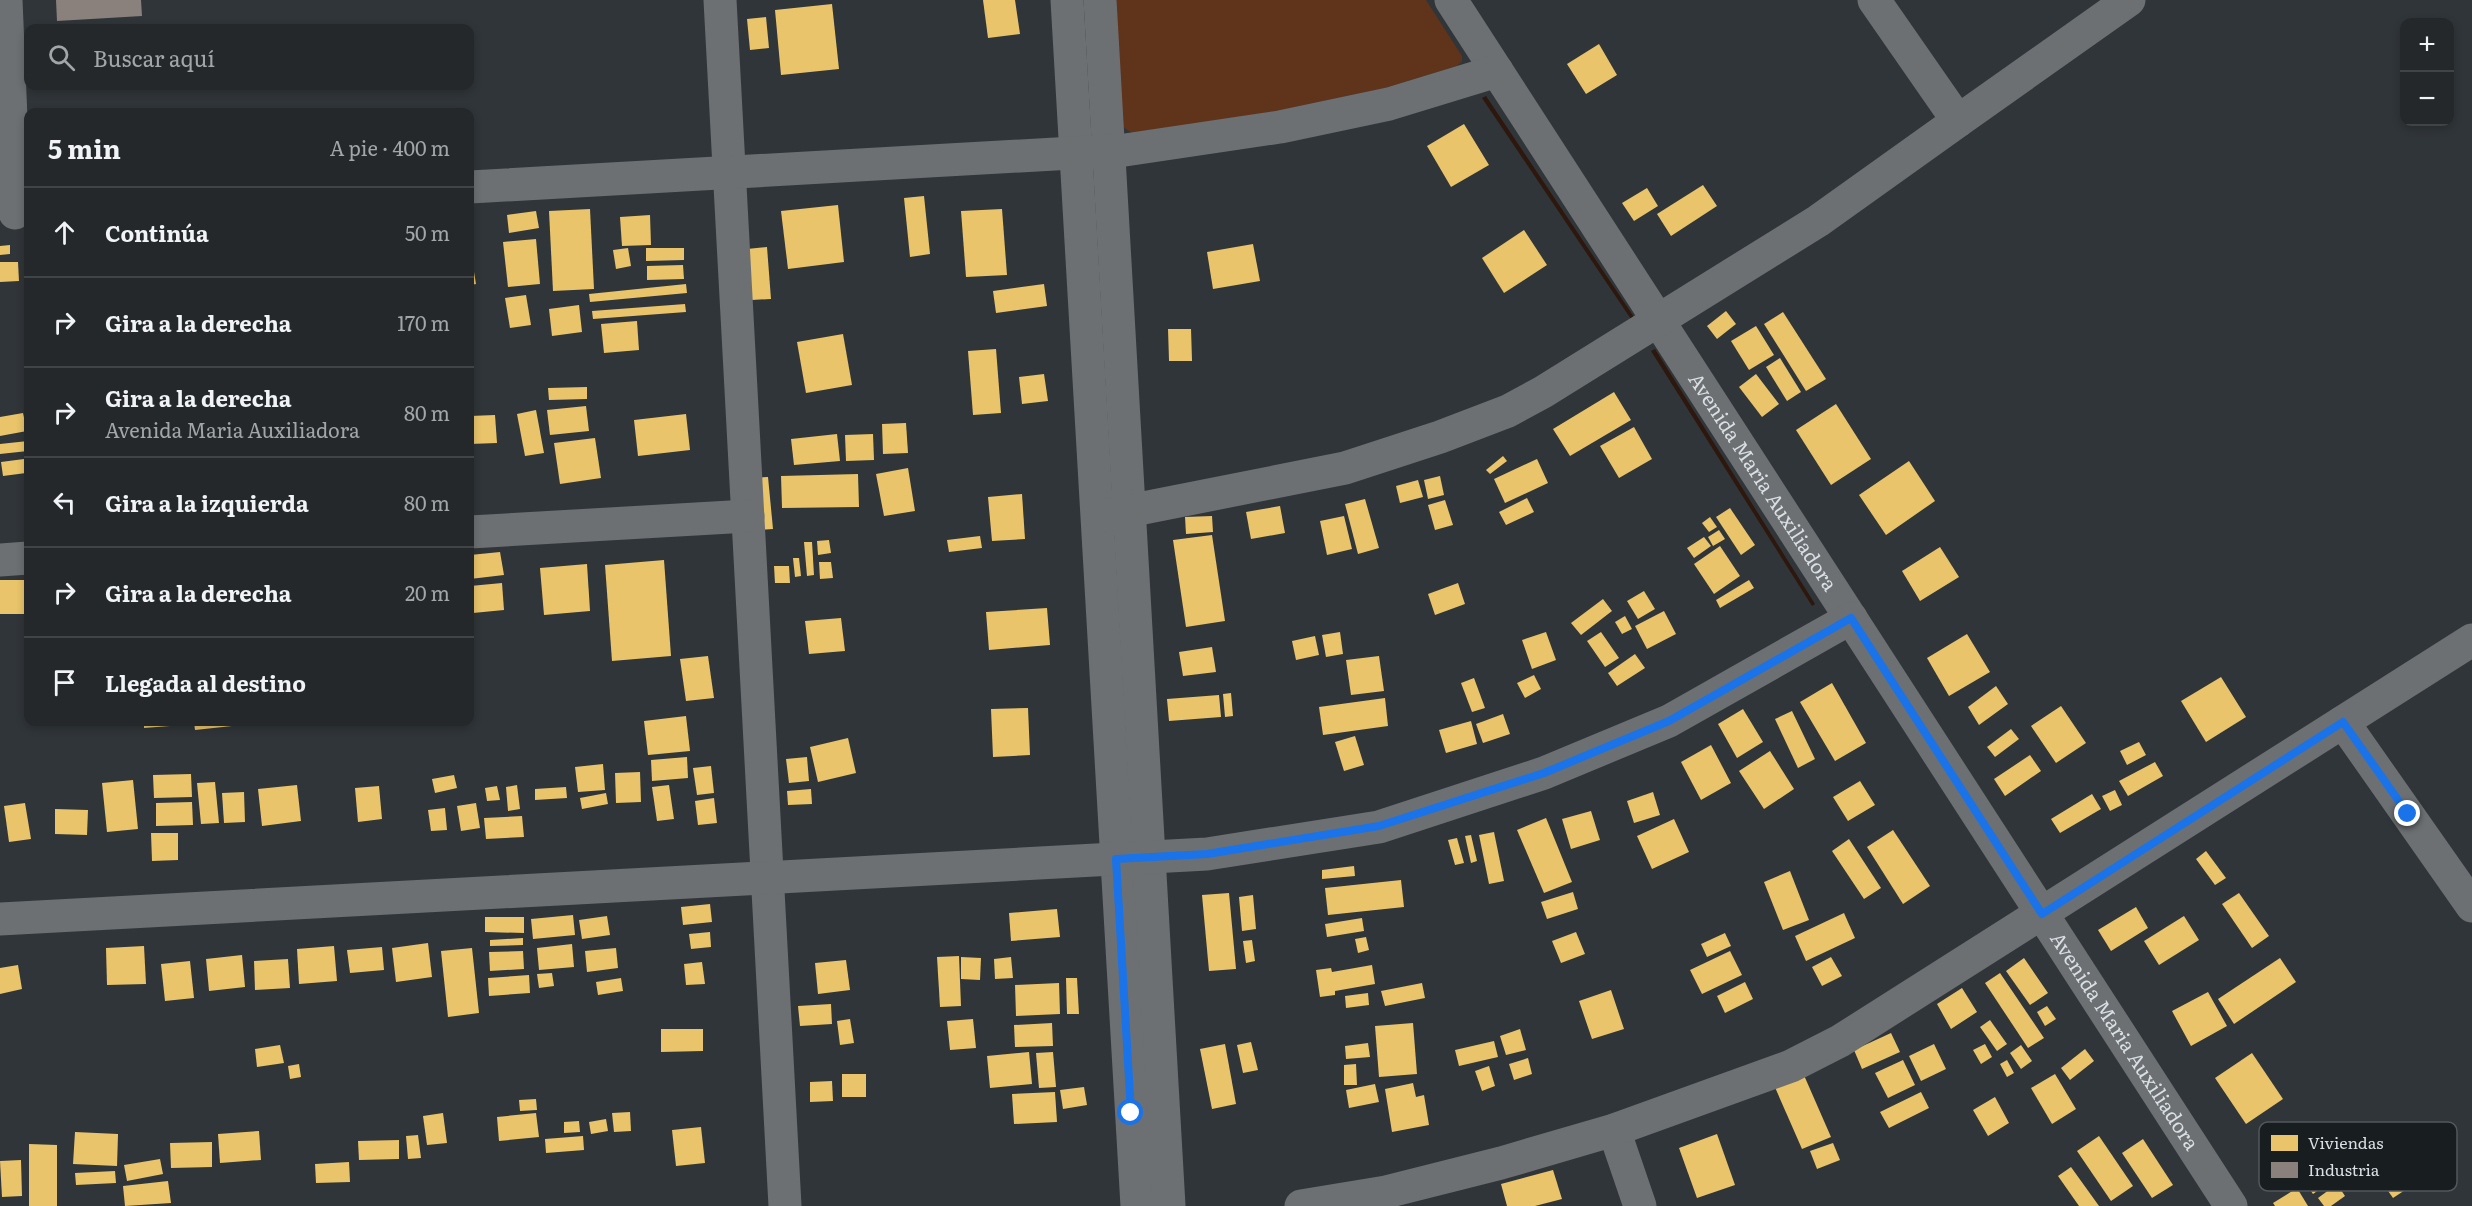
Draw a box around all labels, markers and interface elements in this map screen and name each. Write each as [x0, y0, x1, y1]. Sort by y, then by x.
map controls [2400, 18, 2454, 126]
button: + [2400, 18, 2454, 72]
search box [24, 24, 474, 90]
icon: search [45, 41, 78, 74]
text: Buscar aquí [93, 41, 215, 74]
button: − [2400, 72, 2454, 126]
text: 5 min [48, 128, 121, 167]
text: A pie · 400 m [330, 132, 450, 162]
icon: ahead [48, 216, 81, 249]
text: Continúa [105, 216, 209, 249]
text: 50 m [405, 217, 450, 247]
icon: right [48, 306, 81, 339]
text: Gira a la derecha [105, 306, 292, 339]
text: 170 m [397, 307, 450, 337]
street label: Avenida Maria Auxiliadora [1683, 366, 1846, 596]
text: Gira a la derecha [105, 381, 292, 414]
icon: right [48, 396, 81, 429]
text: 80 m [404, 397, 450, 427]
text: Avenida Maria Auxiliadora [105, 414, 360, 444]
icon: left [48, 486, 81, 519]
text: Gira a la izquierda [105, 486, 309, 519]
text: 80 m [404, 487, 450, 517]
icon: right [48, 576, 81, 609]
text: Gira a la derecha [105, 576, 292, 609]
text: 20 m [405, 577, 450, 607]
icon: arrive [48, 666, 81, 699]
text: Llegada al destino [105, 666, 306, 699]
route end [2394, 800, 2420, 826]
street label: Avenida Maria Auxiliadora [2044, 925, 2208, 1156]
route start [1117, 1099, 1143, 1125]
legend [2259, 1122, 2457, 1191]
text: Viviendas [2308, 1130, 2383, 1154]
text: Industria [2308, 1157, 2380, 1181]

